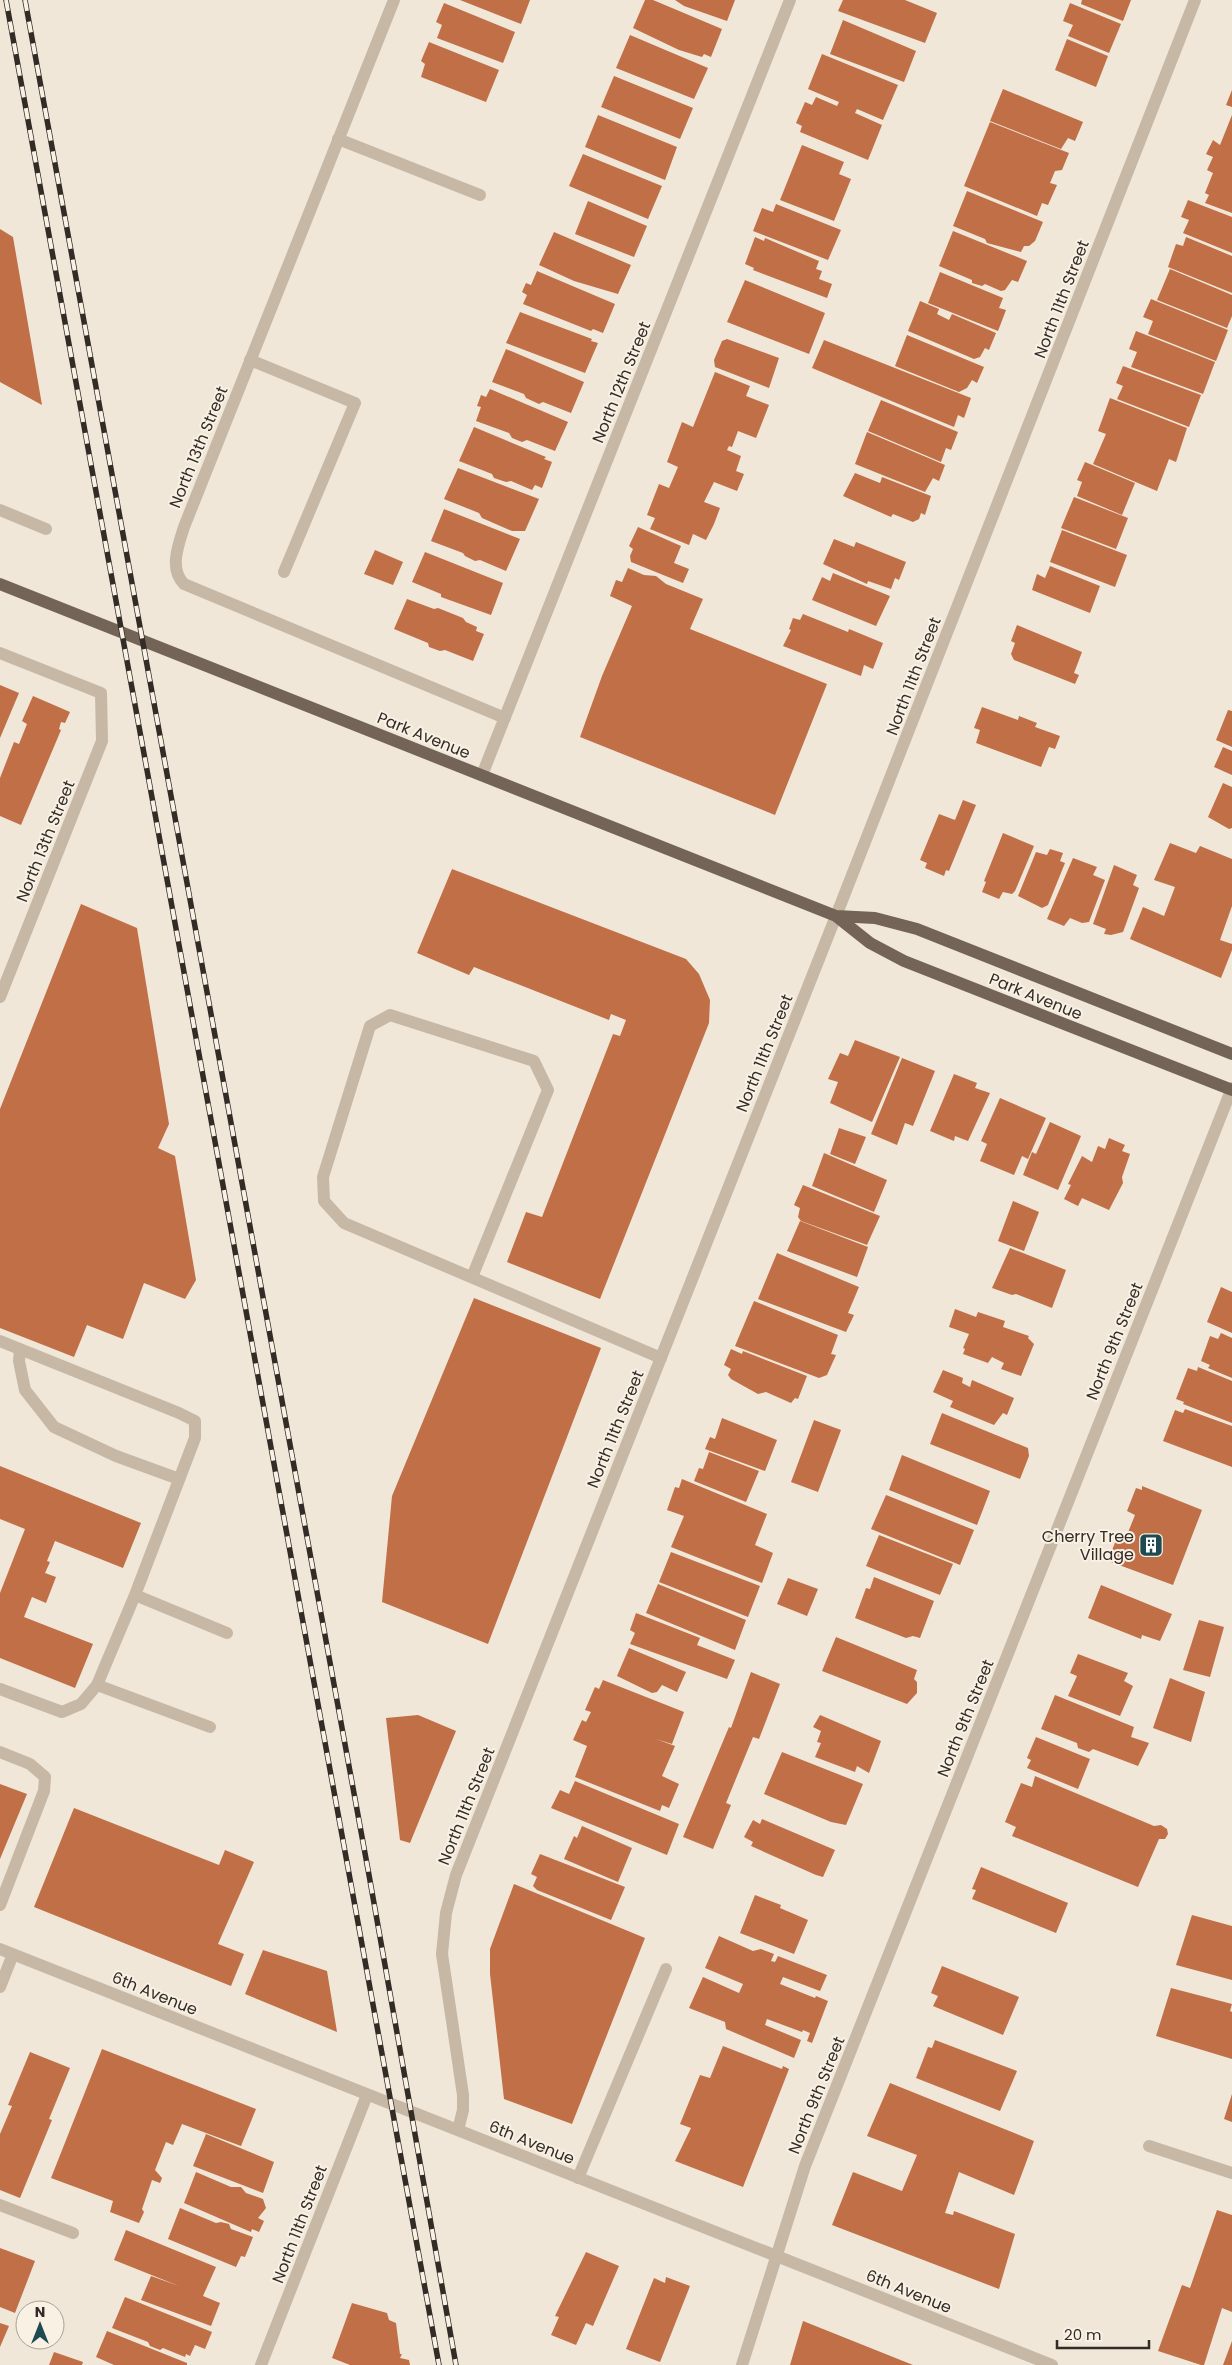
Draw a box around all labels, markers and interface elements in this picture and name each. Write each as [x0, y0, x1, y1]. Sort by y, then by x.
street label: North 11th Street [1028, 236, 1095, 362]
street label: North 12th Street [587, 318, 656, 446]
street label: North 13th Street [164, 383, 233, 512]
street label: North 11th Street [880, 613, 947, 739]
street label: Park Avenue [374, 706, 474, 765]
street label: North 13th Street [11, 777, 80, 906]
street label: Park Avenue [986, 967, 1086, 1026]
street label: North 11th Street [730, 991, 799, 1116]
street label: North 9th Street [1080, 1279, 1149, 1403]
street label: North 11th Street [581, 1367, 650, 1492]
place label: Cherry Tree Village [1042, 1525, 1134, 1566]
building icon: Cherry Tree Village [1138, 1532, 1164, 1558]
street label: North 9th Street [931, 1656, 1000, 1780]
street label: North 11th Street [432, 1744, 501, 1869]
street label: 6th Avenue [109, 1966, 201, 2021]
street label: North 9th Street [782, 2033, 851, 2157]
street label: 6th Avenue [486, 2115, 578, 2170]
street label: North 11th Street [266, 2161, 333, 2287]
street label: 6th Avenue [863, 2264, 955, 2319]
north arrow [15, 2300, 65, 2350]
text: N [35, 2302, 45, 2322]
scale bar [1057, 2318, 1150, 2350]
text: 20 m [1064, 2324, 1102, 2345]

